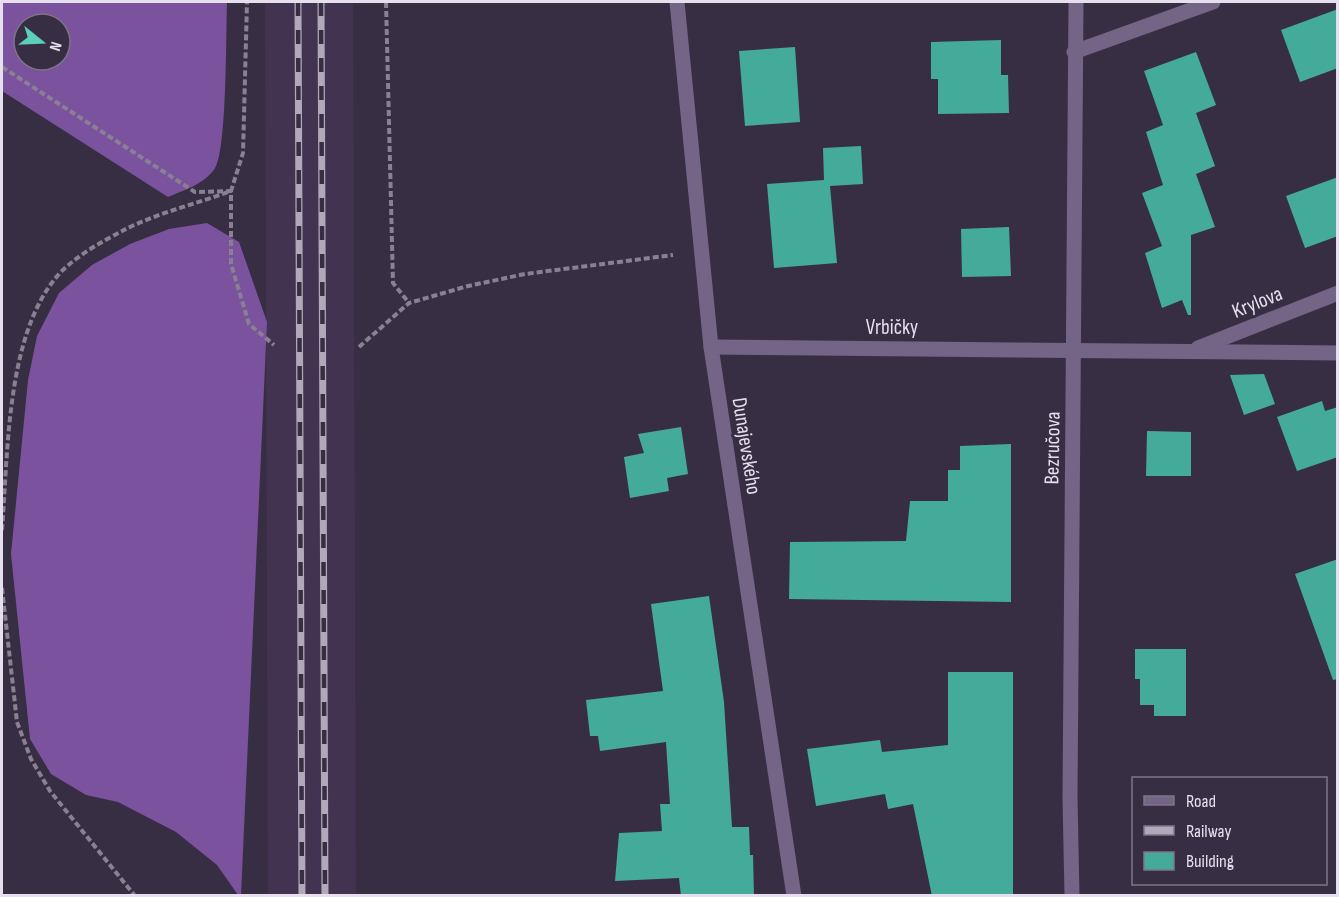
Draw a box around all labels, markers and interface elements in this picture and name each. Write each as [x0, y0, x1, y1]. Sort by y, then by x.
north arrow [12, 12, 72, 72]
text: N [44, 39, 65, 53]
street label: Krylova [1228, 281, 1286, 324]
street label: Vrbičky [866, 315, 918, 340]
street label: Dunajevského [727, 396, 766, 496]
street label: Bezručova [1039, 411, 1066, 485]
legend [1132, 777, 1327, 885]
text: Road [1186, 791, 1216, 812]
text: Railway [1186, 821, 1231, 842]
text: Building [1186, 851, 1234, 872]

